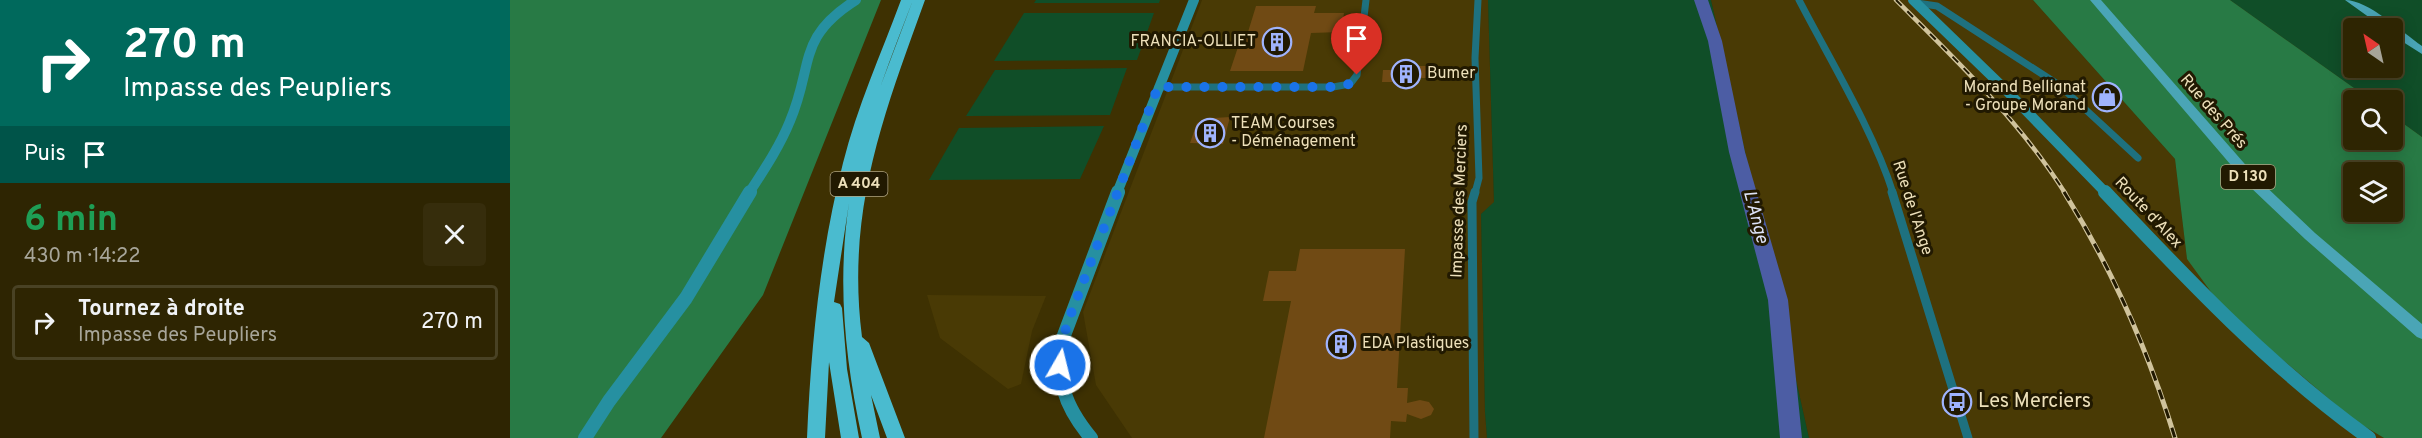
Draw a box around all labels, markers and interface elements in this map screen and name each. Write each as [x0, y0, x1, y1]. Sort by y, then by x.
pin [1331, 13, 1382, 75]
north arrow [2343, 18, 2403, 78]
map controls [2343, 18, 2403, 222]
text: 270 m [123, 20, 246, 73]
icon: arrive [1340, 22, 1373, 55]
icon: right [24, 24, 102, 102]
building icon: FRANCIA-OLLIET [1261, 26, 1293, 58]
place label: FRANCIA-OLLIET [1131, 32, 1256, 52]
building icon: Bumer [1390, 58, 1422, 90]
place label: Bumer [1427, 64, 1475, 84]
street label: Rue des Prés [2175, 71, 2251, 153]
text: Impasse des Peupliers [123, 72, 392, 106]
place label: Morand Bellignat - Groupe Morand [1964, 78, 2086, 116]
shop icon: Morand Bellignat - Groupe Morand [2091, 81, 2123, 113]
button: search [2343, 90, 2403, 150]
place label: TEAM Courses - Déménagement [1231, 114, 1356, 152]
building icon: TEAM Courses - Déménagement [1194, 117, 1226, 149]
street label: Impasse des Merciers [1447, 124, 1473, 278]
icon: arrive [78, 138, 111, 171]
text: Puis [24, 141, 66, 168]
street label: Rue de l'Ange [1887, 158, 1937, 258]
button: layers [2343, 162, 2403, 222]
road number: D 130 [2221, 165, 2275, 189]
road number: A 404 [830, 172, 888, 196]
street label: Route d'Alex [2110, 173, 2186, 253]
water label: L'Ange [1737, 188, 1773, 247]
text: 6 min [24, 198, 118, 244]
button: close [423, 203, 486, 266]
text: 430 m · 14:22 [24, 244, 141, 270]
text: Tournez à droite [78, 296, 245, 323]
icon: right [27, 306, 60, 339]
text: 270 m [421, 309, 483, 336]
text: Impasse des Peupliers [78, 323, 277, 349]
building icon: EDA Plastiques [1325, 328, 1357, 360]
position arrow [1028, 333, 1092, 397]
place label: EDA Plastiques [1362, 334, 1469, 354]
bus stop icon: Les Merciers [1941, 386, 1973, 418]
place label: Les Merciers [1978, 389, 2091, 415]

